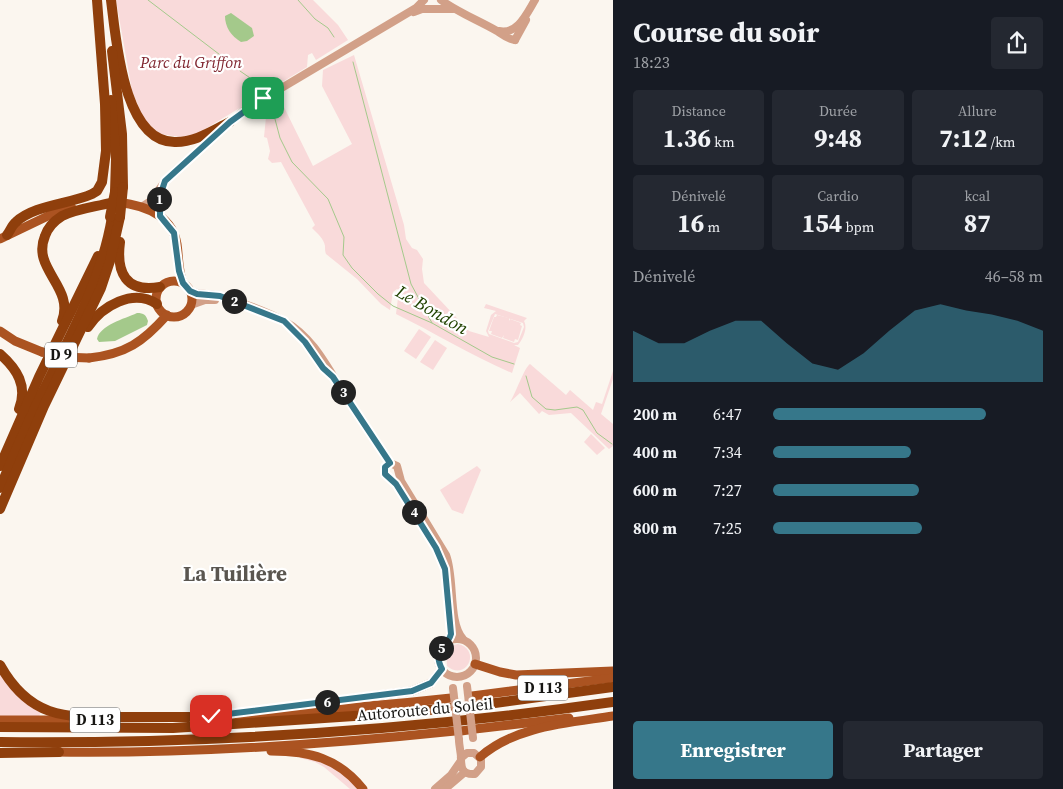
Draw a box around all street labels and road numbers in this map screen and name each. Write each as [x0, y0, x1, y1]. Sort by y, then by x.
road number: D 9 [45, 342, 77, 368]
road number: D 113 [518, 676, 568, 700]
street label: Autoroute du Soleil [356, 692, 494, 726]
road number: D 113 [70, 708, 120, 732]

